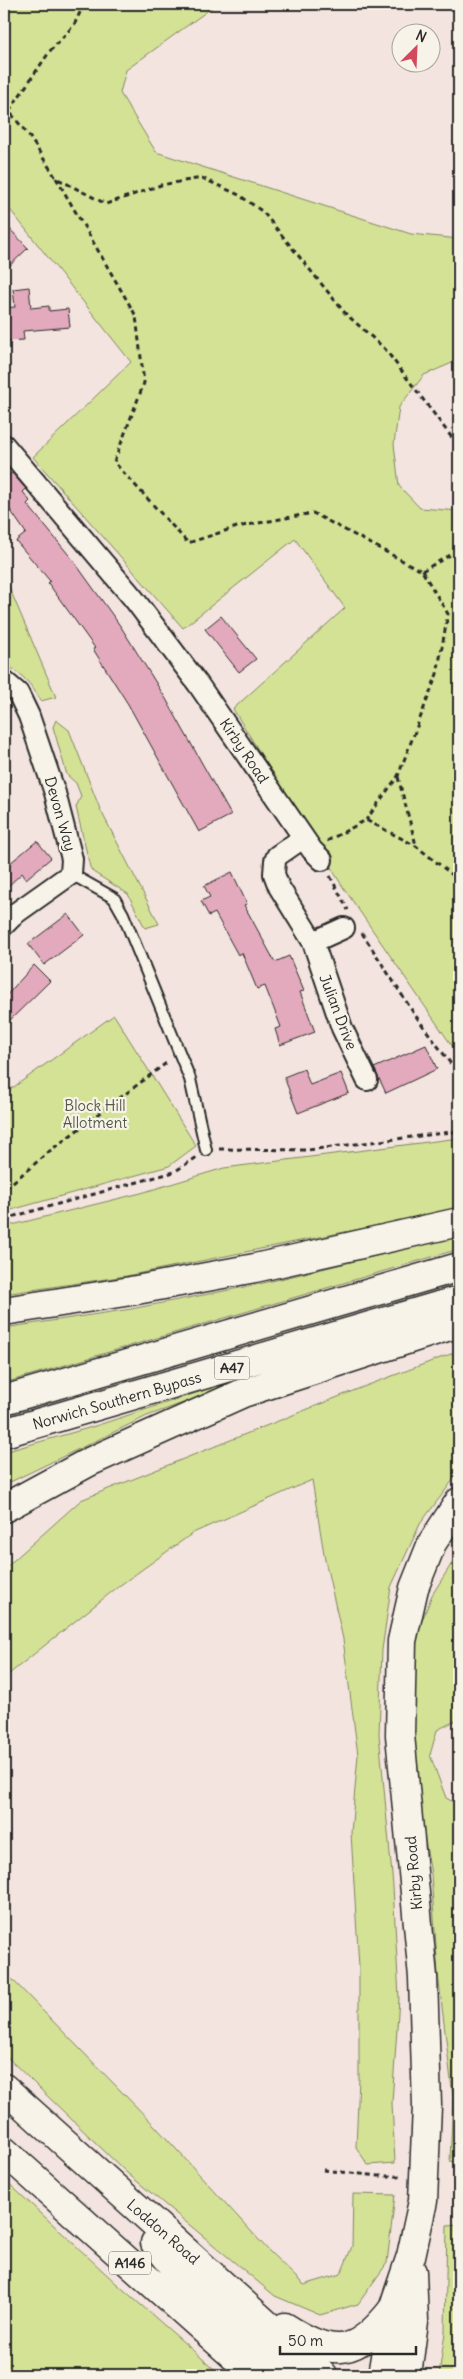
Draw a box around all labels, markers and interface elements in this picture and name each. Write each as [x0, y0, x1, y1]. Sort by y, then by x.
north arrow [390, 22, 440, 72]
text: N [413, 26, 429, 46]
street label: Kirby Road [216, 715, 273, 787]
street label: Devon Way [41, 774, 80, 853]
street label: Julian Drive [315, 971, 362, 1052]
park label: Block Hill Allotment [63, 1096, 127, 1132]
road number: A47 [214, 1356, 250, 1380]
street label: Norwich Southern Bypass [30, 1367, 204, 1434]
street label: Kirby Road [401, 1835, 426, 1911]
street label: Loddon Road [123, 2195, 204, 2268]
road number: A146 [109, 2252, 151, 2274]
scale bar [280, 2324, 417, 2356]
text: 50 m [288, 2331, 323, 2350]

